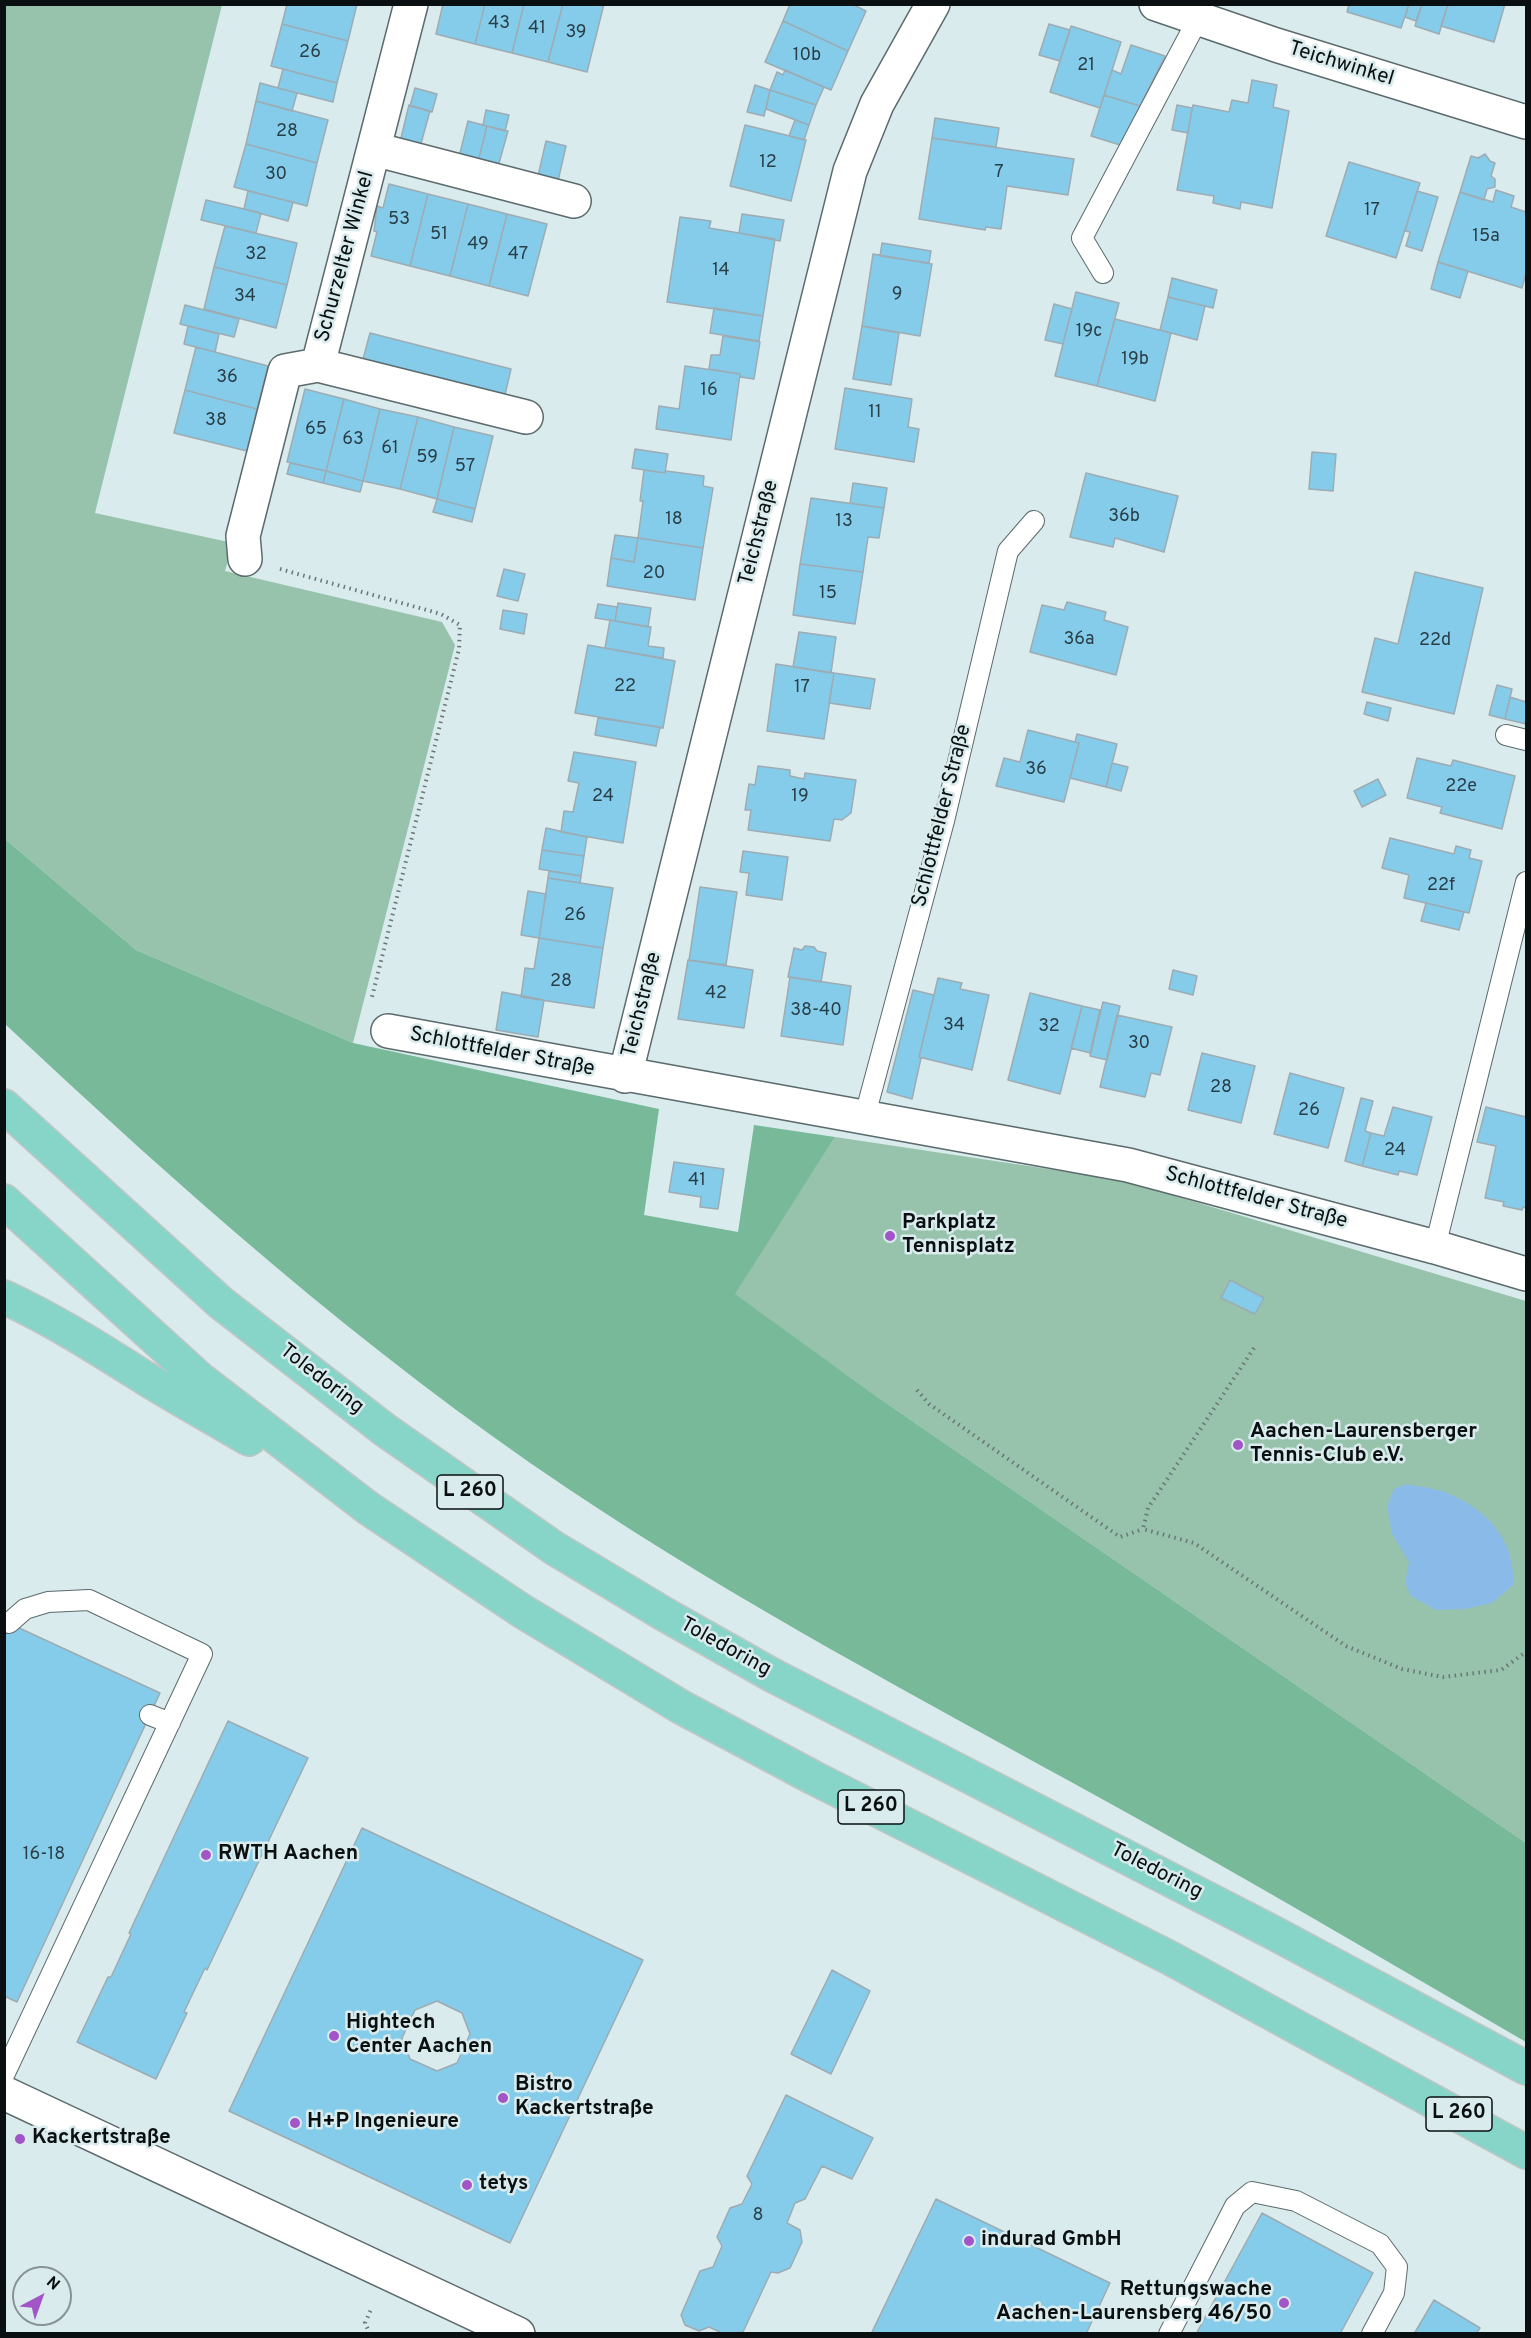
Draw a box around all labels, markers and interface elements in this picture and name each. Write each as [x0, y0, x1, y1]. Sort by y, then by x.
house number: 43 [488, 13, 510, 35]
house number: 41 [528, 18, 546, 40]
house number: 39 [565, 22, 587, 44]
street label: Teichwinkel [1285, 37, 1397, 93]
house number: 26 [299, 42, 321, 64]
house number: 10b [793, 45, 821, 67]
house number: 21 [1077, 55, 1095, 77]
house number: 28 [276, 121, 298, 143]
house number: 12 [759, 152, 777, 174]
house number: 7 [994, 162, 1004, 184]
house number: 30 [265, 164, 287, 186]
street label: Schurzelter Winkel [311, 169, 381, 345]
house number: 17 [1364, 200, 1380, 222]
house number: 53 [388, 209, 410, 231]
house number: 51 [430, 224, 448, 246]
house number: 15a [1472, 226, 1500, 248]
house number: 49 [467, 234, 489, 256]
house number: 32 [245, 244, 267, 266]
house number: 47 [508, 244, 528, 266]
house number: 14 [712, 260, 730, 282]
house number: 9 [892, 284, 902, 306]
house number: 34 [234, 286, 256, 308]
house number: 19c [1076, 321, 1102, 343]
house number: 19b [1121, 349, 1149, 371]
house number: 36 [216, 367, 238, 389]
house number: 16 [700, 380, 718, 402]
house number: 11 [868, 402, 882, 424]
house number: 38 [205, 410, 227, 432]
house number: 65 [305, 419, 327, 441]
house number: 63 [342, 429, 364, 451]
house number: 61 [381, 438, 399, 460]
house number: 59 [416, 447, 438, 469]
house number: 57 [455, 456, 475, 478]
street label: Teichstraße [735, 478, 785, 588]
house number: 36b [1108, 506, 1140, 528]
house number: 18 [665, 509, 683, 531]
house number: 13 [835, 511, 853, 533]
house number: 20 [643, 563, 665, 585]
house number: 15 [819, 583, 837, 605]
house number: 36a [1063, 629, 1095, 651]
house number: 22d [1419, 630, 1451, 652]
house number: 22 [614, 676, 636, 698]
house number: 17 [794, 677, 810, 699]
street label: Schlottfelder Straße [908, 722, 978, 910]
house number: 36 [1025, 759, 1047, 781]
house number: 22e [1445, 776, 1477, 798]
house number: 24 [592, 786, 614, 808]
house number: 19 [791, 786, 809, 808]
house number: 22f [1427, 875, 1455, 897]
house number: 26 [564, 905, 586, 927]
street label: Teichstraße [618, 950, 668, 1060]
house number: 28 [550, 971, 572, 993]
house number: 42 [705, 983, 727, 1005]
house number: 38-40 [790, 1000, 842, 1022]
house number: 34 [943, 1015, 965, 1037]
house number: 32 [1038, 1016, 1060, 1038]
street label: Schlottfelder Straße [407, 1023, 597, 1083]
house number: 30 [1128, 1033, 1150, 1055]
house number: 28 [1210, 1077, 1232, 1099]
house number: 26 [1298, 1100, 1320, 1122]
house number: 24 [1384, 1140, 1406, 1162]
street label: Schlottfelder Straße [1162, 1163, 1350, 1235]
house number: 41 [688, 1170, 706, 1192]
place label: Parkplatz Tennisplatz [902, 1211, 1015, 1261]
marker: Parkplatz Tennisplatz [883, 1229, 897, 1243]
street label: Toledoring [274, 1339, 368, 1421]
place label: Aachen-Laurensberger Tennis-Club e.V. [1250, 1420, 1477, 1470]
marker: Aachen-Laurensberger Tennis-Club e.V. [1231, 1438, 1245, 1452]
road number: L 260 [437, 1475, 503, 1509]
street label: Toledoring [675, 1613, 775, 1683]
road number: L 260 [838, 1790, 904, 1824]
street label: Toledoring [1106, 1838, 1206, 1906]
place label: RWTH Aachen [218, 1842, 358, 1868]
house number: 16-18 [23, 1844, 65, 1866]
marker: RWTH Aachen [199, 1848, 213, 1862]
place label: Hightech Center Aachen [346, 2011, 492, 2061]
marker: Hightech Center Aachen [327, 2029, 341, 2043]
place label: Bistro Kackertstraße [515, 2073, 654, 2123]
marker: Bistro Kackertstraße [496, 2091, 510, 2105]
road number: L 260 [1426, 2097, 1492, 2131]
place label: H+P Ingenieure [307, 2110, 459, 2136]
marker: H+P Ingenieure [288, 2116, 302, 2130]
place label: Kackertstraße [32, 2126, 171, 2152]
marker: Kackertstraße [13, 2132, 27, 2146]
place label: tetys [479, 2172, 528, 2198]
marker: tetys [460, 2178, 474, 2192]
house number: 8 [753, 2205, 763, 2227]
place label: indurad GmbH [981, 2228, 1122, 2254]
marker: indurad GmbH [962, 2234, 976, 2248]
north arrow [12, 2266, 72, 2326]
text: N [42, 2273, 63, 2295]
place label: Rettungswache Aachen-Laurensberg 46/50 [996, 2278, 1272, 2328]
marker: Rettungswache Aachen-Laurensberg 46/50 [1277, 2296, 1291, 2310]

